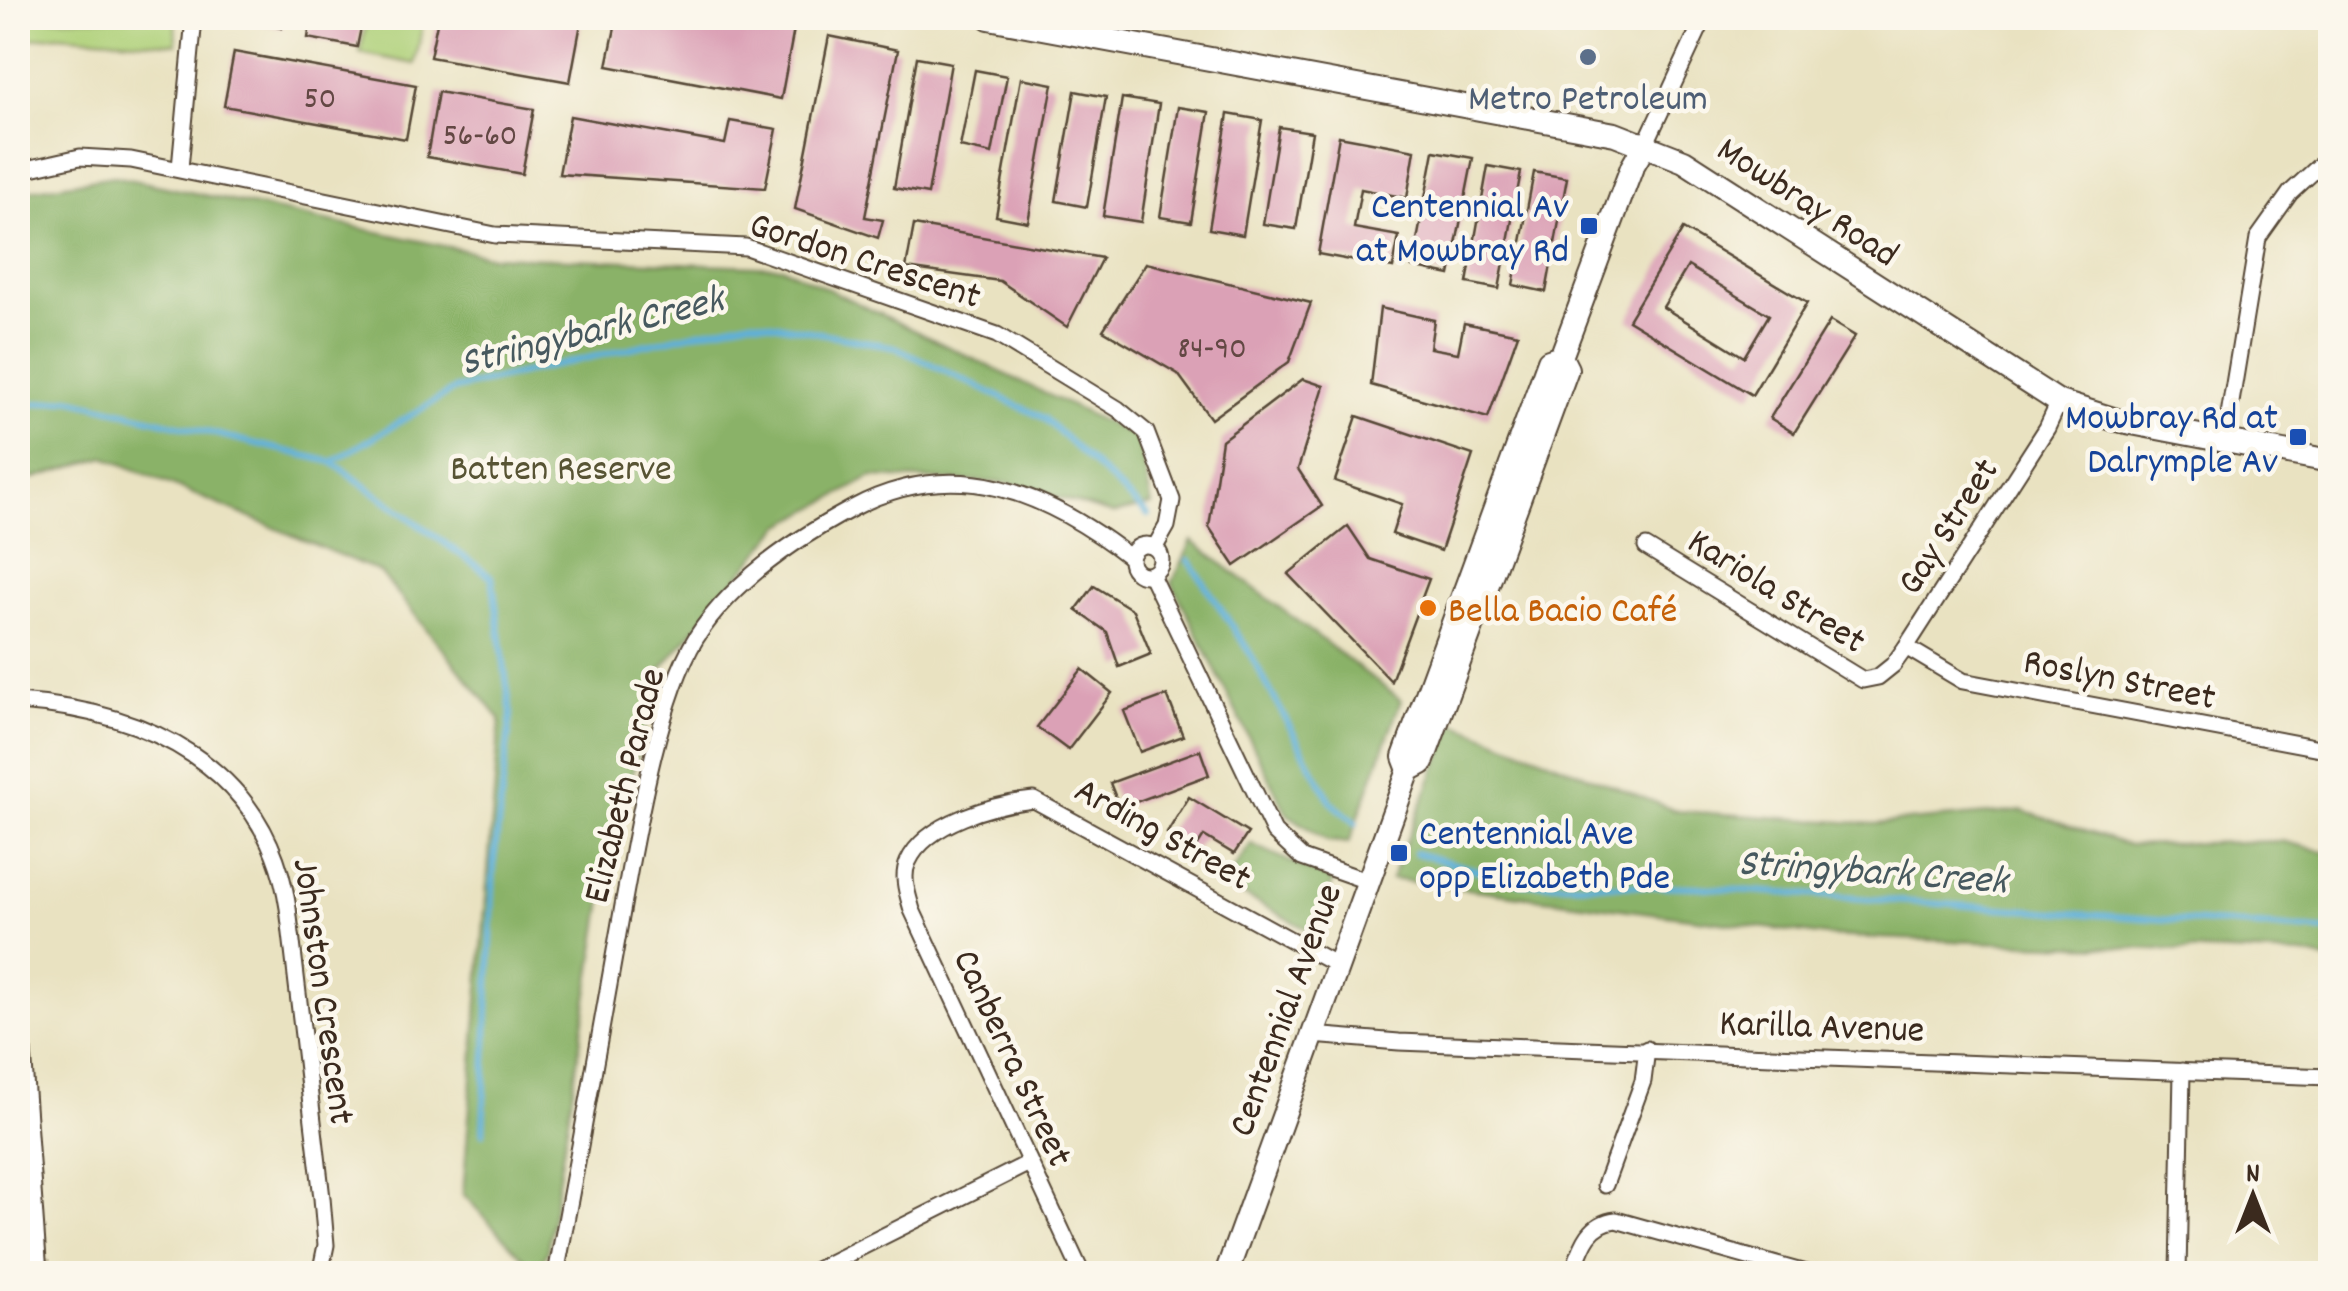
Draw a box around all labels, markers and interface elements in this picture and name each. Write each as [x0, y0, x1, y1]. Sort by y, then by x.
marker: Metro Petroleum [1577, 46, 1599, 68]
place label: Metro Petroleum [1468, 74, 1708, 129]
house number: 50 [304, 78, 336, 124]
house number: 56-60 [443, 115, 517, 161]
street label: Mowbray Road [1704, 125, 1908, 284]
place label: Centennial Av at Mowbray Rd [1356, 182, 1569, 281]
street label: Gordon Crescent [742, 200, 987, 327]
marker: Centennial Av at Mowbray Rd [1578, 215, 1600, 237]
water label: Stringybark Creek [455, 273, 734, 395]
house number: 84-90 [1177, 328, 1247, 374]
place label: Mowbray Rd at Dalrymple Av [2065, 393, 2278, 492]
marker: Mowbray Rd at Dalrymple Av [2287, 426, 2309, 448]
park label: Batten Reserve [450, 444, 672, 499]
street label: Gay Street [1886, 449, 2015, 607]
street label: Kariola Street [1675, 517, 1875, 670]
place label: Bella Bacio Café [1448, 586, 1677, 641]
marker: Bella Bacio Café [1417, 597, 1439, 619]
street label: Roslyn Street [2018, 637, 2220, 728]
street label: Elizabeth Parade [572, 663, 683, 910]
street label: Arding Street [1063, 766, 1260, 908]
place label: Centennial Ave opp Elizabeth Pde [1419, 809, 1670, 908]
water label: Stringybark Creek [1736, 838, 2013, 914]
marker: Centennial Ave opp Elizabeth Pde [1388, 842, 1410, 864]
street label: Johnston Crescent [275, 855, 366, 1128]
street label: Centennial Avenue [1217, 877, 1359, 1145]
street label: Canberra Street [936, 941, 1084, 1177]
street label: Karilla Avenue [1718, 998, 1925, 1061]
north arrow [2203, 1146, 2303, 1246]
text: N [2246, 1156, 2260, 1196]

